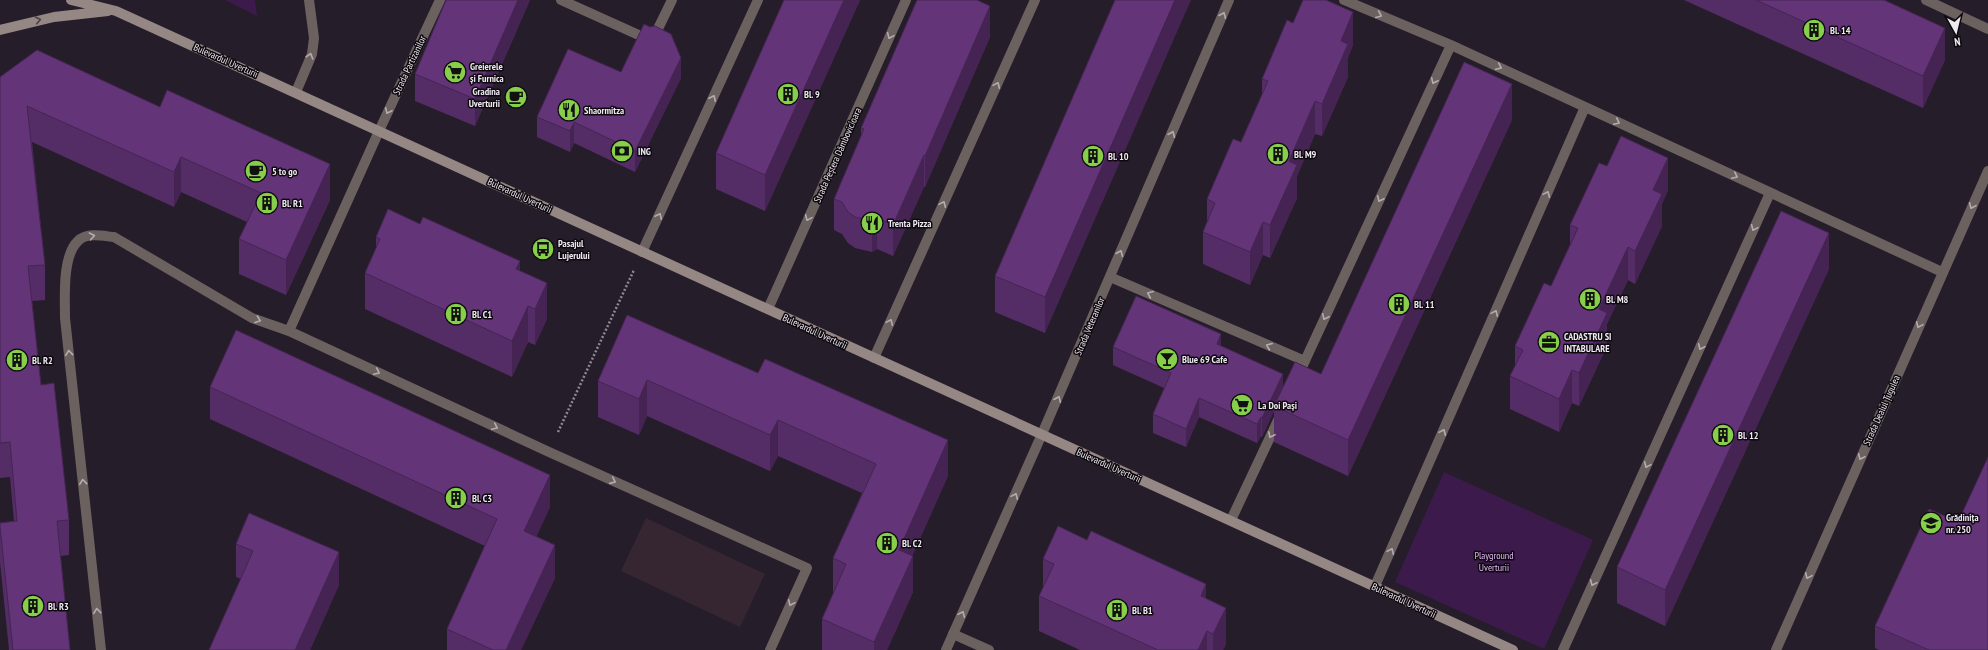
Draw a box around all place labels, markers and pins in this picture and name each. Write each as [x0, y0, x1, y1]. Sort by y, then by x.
building icon: Bl. 14 [1801, 17, 1827, 43]
place label: Bl. 14 [1830, 24, 1851, 37]
supermarket icon: Greierele și Furnica [442, 59, 468, 85]
place label: Greierele și Furnica [470, 60, 504, 85]
building icon: Bl. 9 [775, 81, 801, 107]
cafe icon: Gradina Uverturii [503, 84, 529, 110]
place label: Gradina Uverturii [469, 85, 500, 110]
place label: Bl. 9 [804, 88, 820, 101]
restaurant icon: Shaormitza [556, 97, 582, 123]
place label: Shaormitza [584, 104, 624, 117]
bank icon: ING [609, 138, 635, 164]
building icon: Bl. M9 [1265, 141, 1291, 167]
building icon: Bl. 10 [1080, 143, 1106, 169]
place label: ING [638, 145, 651, 158]
place label: Bl. M9 [1294, 148, 1317, 161]
place label: Bl. 10 [1108, 150, 1129, 163]
cafe icon: 5 to go [243, 158, 269, 184]
place label: 5 to go [272, 165, 298, 178]
building icon: Bl. R1 [254, 190, 280, 216]
place label: Bl. R1 [282, 197, 303, 210]
restaurant icon: Trenta Pizza [859, 210, 885, 236]
place label: Trenta Pizza [888, 217, 931, 230]
bus stop icon: Pasajul Lujerului [530, 236, 556, 262]
place label: Pasajul Lujerului [558, 237, 590, 262]
building icon: Bl. M8 [1577, 286, 1603, 312]
building icon: Bl. 11 [1386, 291, 1412, 317]
place label: Bl. M8 [1606, 293, 1629, 306]
place label: Bl. 11 [1414, 298, 1435, 311]
building icon: Bl. C1 [443, 301, 469, 327]
place label: Bl. C1 [472, 308, 492, 321]
office icon: CADASTRU SI INTABULARE [1536, 329, 1562, 355]
place label: CADASTRU SI INTABULARE [1564, 330, 1611, 355]
bar icon: Blue 69 Cafe [1154, 346, 1180, 372]
building icon: Bl. R2 [4, 347, 30, 373]
place label: Blue 69 Cafe [1182, 353, 1227, 366]
place label: Bl. R2 [32, 354, 53, 367]
supermarket icon: La Doi Pași [1229, 392, 1255, 418]
place label: La Doi Pași [1258, 399, 1297, 412]
building icon: Bl. 12 [1710, 422, 1736, 448]
place label: Bl. 12 [1738, 429, 1759, 442]
building icon: Bl. C3 [443, 485, 469, 511]
place label: Bl. C3 [472, 492, 492, 505]
school or university icon: Grădinița nr. 250 [1918, 510, 1944, 536]
place label: Grădinița nr. 250 [1946, 511, 1979, 536]
building icon: Bl. C2 [874, 530, 900, 556]
place label: Bl. C2 [902, 537, 922, 550]
building icon: Bl. R3 [20, 593, 46, 619]
building icon: Bl. B1 [1104, 597, 1130, 623]
place label: Bl. R3 [48, 600, 69, 613]
place label: Bl. B1 [1132, 604, 1153, 617]

